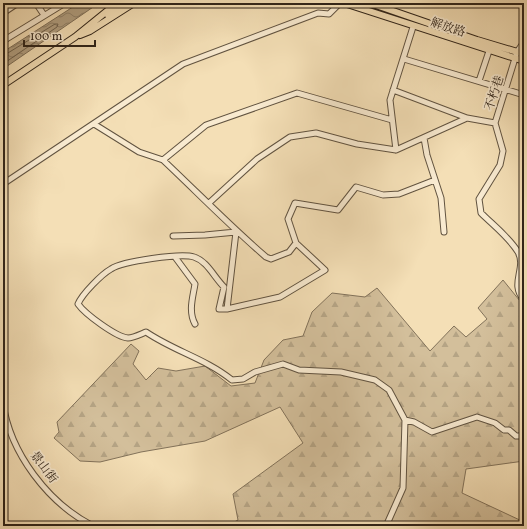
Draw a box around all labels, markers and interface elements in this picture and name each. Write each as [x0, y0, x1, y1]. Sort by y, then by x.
street label: 解放路 [428, 15, 467, 41]
scale bar [24, 22, 95, 48]
text: 100 m [30, 29, 63, 45]
street label: 不朽巷 [482, 74, 508, 113]
street label: 景山街 [26, 448, 61, 488]

